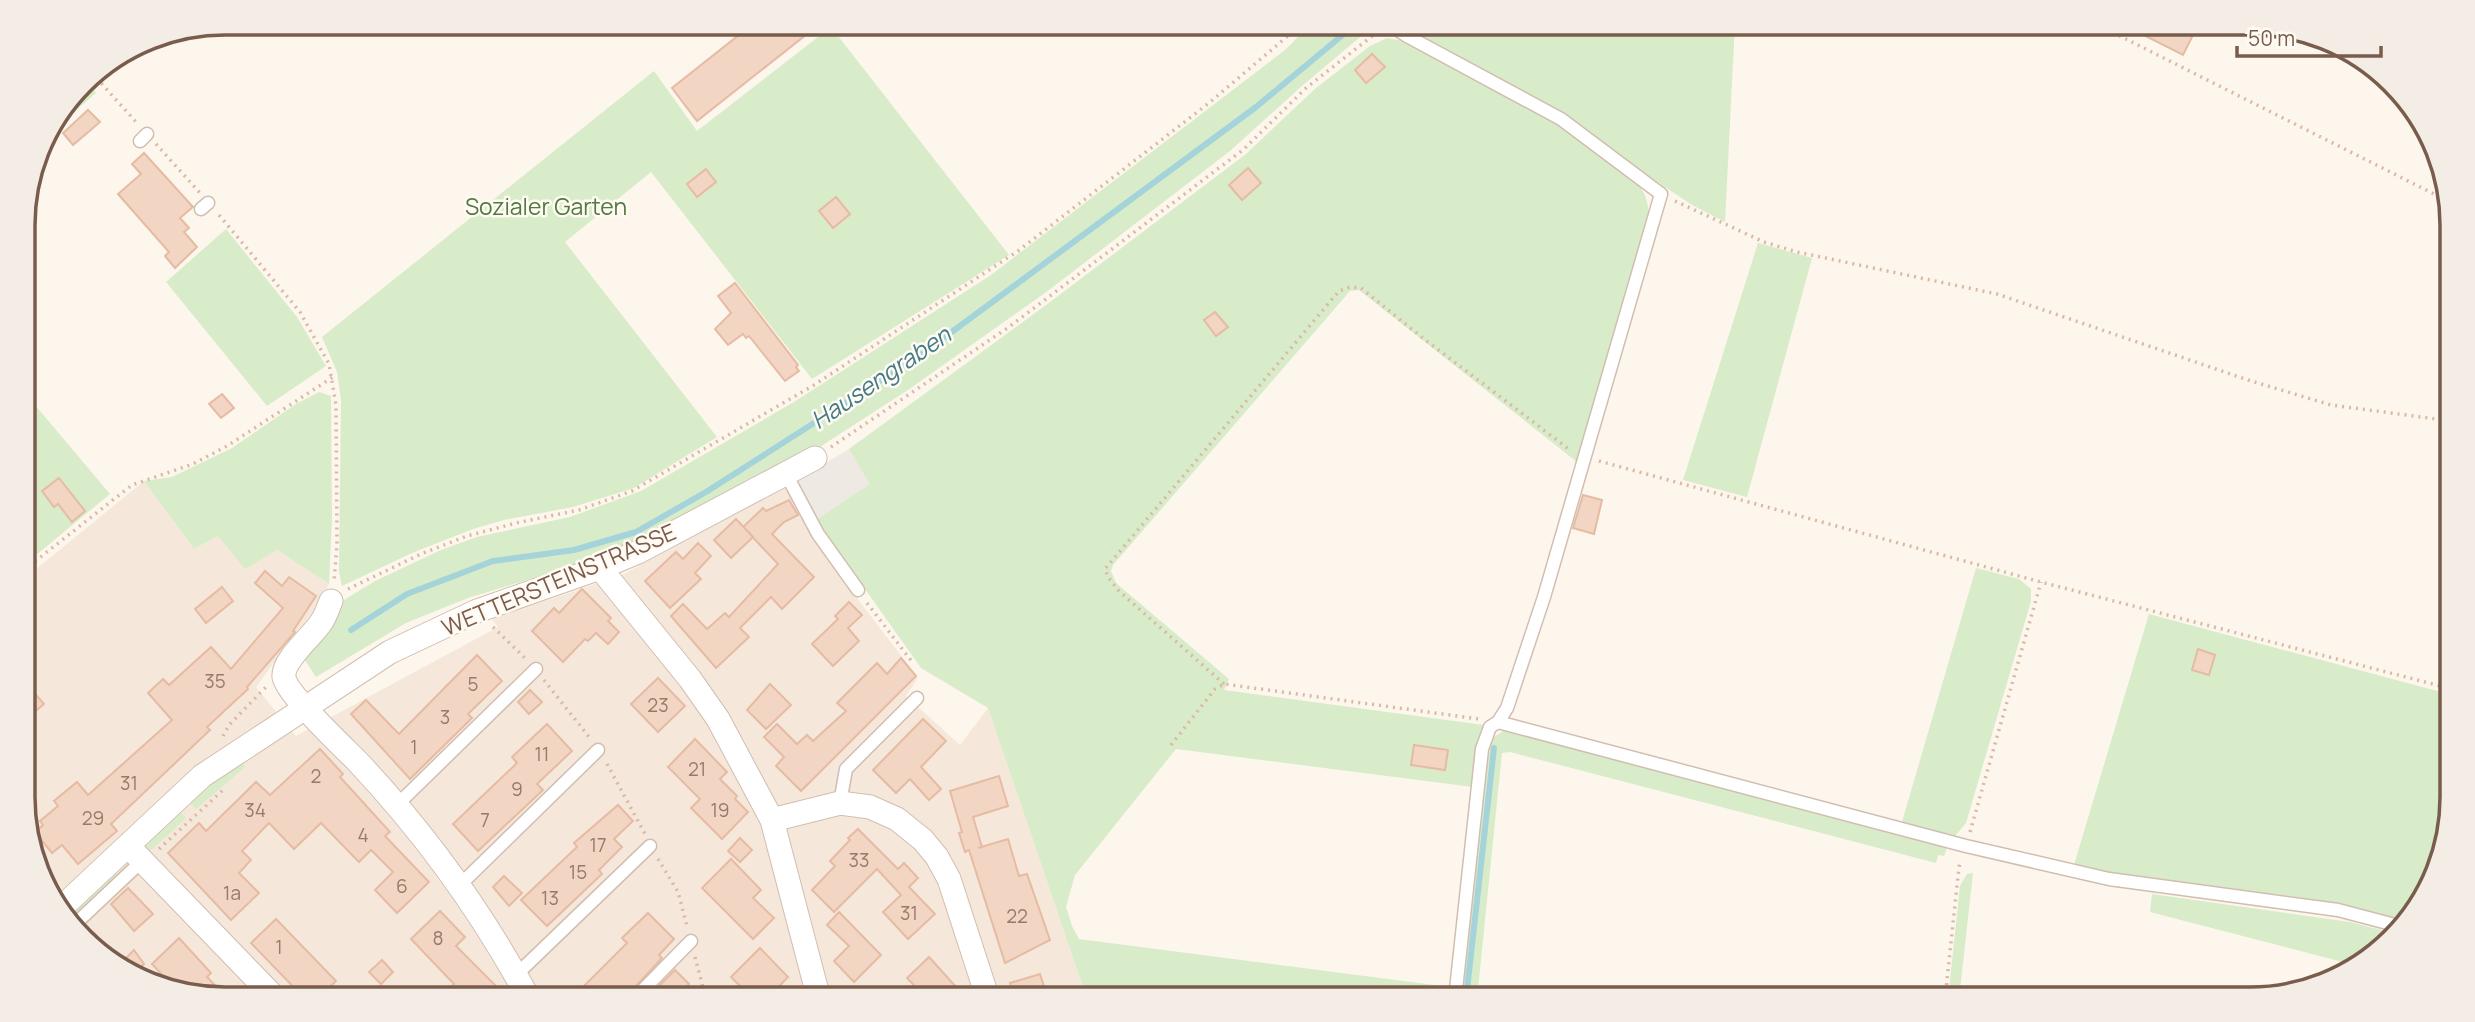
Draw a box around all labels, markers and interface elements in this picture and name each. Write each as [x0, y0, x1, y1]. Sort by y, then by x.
scale bar [2237, 14, 2380, 58]
text: 50 m [2248, 24, 2295, 52]
park label: Sozialer Garten [465, 190, 627, 222]
water label: Hausengraben [804, 317, 957, 436]
street label: WETTERSTEINSTRASSE [437, 515, 681, 643]
house number: 35 [204, 668, 226, 694]
house number: 5 [468, 671, 479, 697]
house number: 23 [647, 692, 669, 718]
house number: 3 [440, 704, 450, 730]
house number: 1 [410, 734, 418, 760]
house number: 11 [535, 741, 549, 767]
house number: 21 [688, 756, 706, 782]
house number: 2 [311, 763, 321, 789]
house number: 31 [120, 770, 138, 796]
house number: 9 [511, 776, 523, 802]
house number: 34 [244, 797, 266, 823]
house number: 19 [710, 797, 730, 823]
house number: 29 [82, 805, 104, 831]
house number: 7 [480, 807, 490, 833]
house number: 4 [357, 822, 369, 848]
house number: 17 [590, 832, 606, 858]
house number: 33 [848, 847, 870, 873]
house number: 15 [569, 859, 587, 885]
house number: 6 [396, 873, 408, 899]
house number: 1a [223, 880, 241, 906]
house number: 13 [541, 885, 559, 911]
house number: 31 [900, 900, 918, 926]
house number: 22 [1006, 903, 1028, 929]
house number: 8 [432, 925, 444, 951]
house number: 1 [275, 934, 283, 960]

